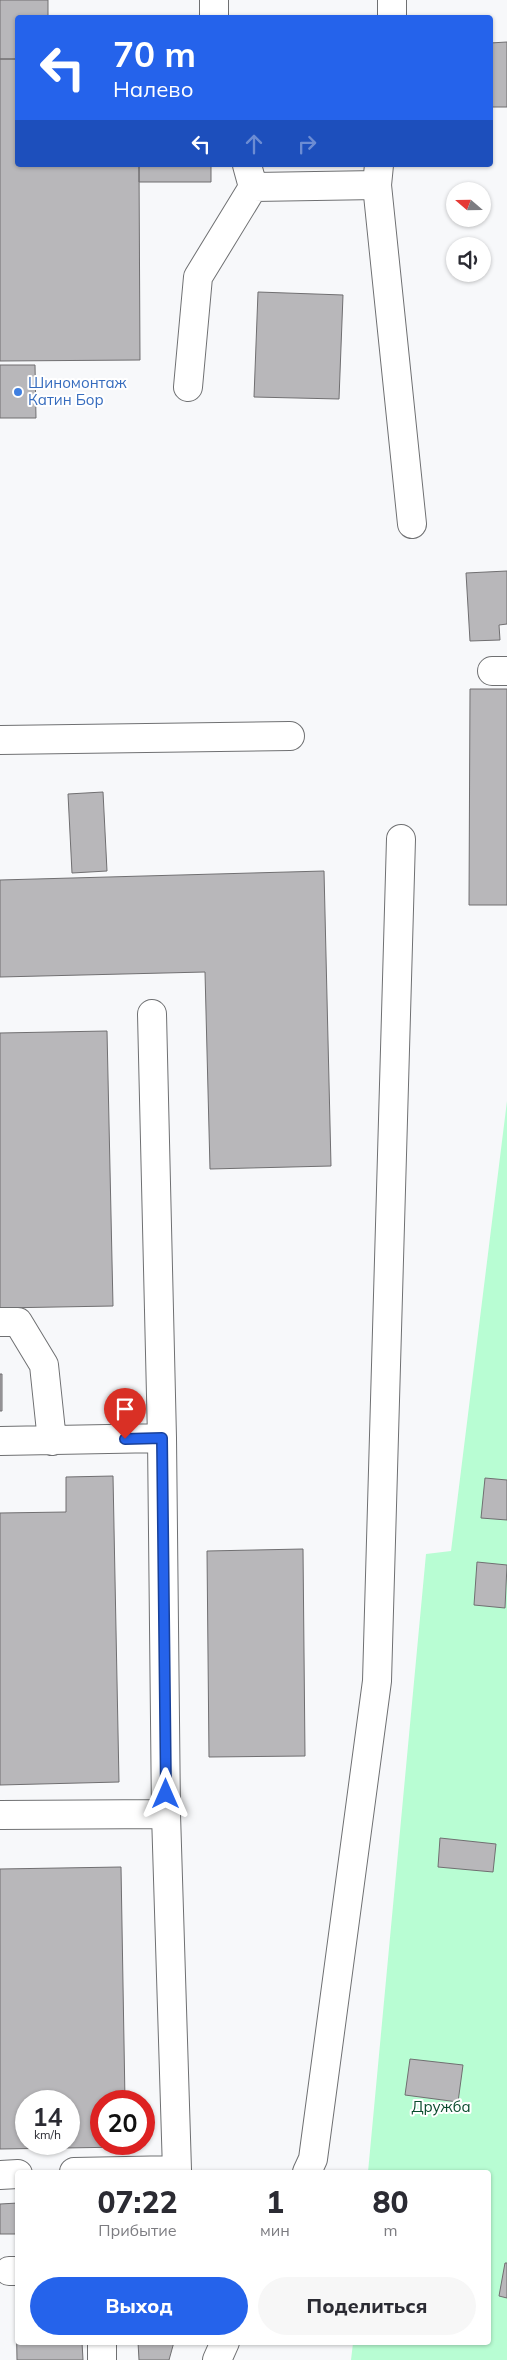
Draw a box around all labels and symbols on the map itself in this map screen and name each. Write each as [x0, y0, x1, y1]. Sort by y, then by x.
north arrow [446, 182, 491, 228]
place label: Шиномонтаж Катин Бор [28, 373, 128, 409]
marker: Шиномонтаж Катин Бор [12, 386, 24, 398]
pin [104, 1388, 146, 1439]
position arrow [139, 1767, 191, 1819]
speed limit sign: 20 [90, 2090, 155, 2155]
park label: Дружба [411, 2097, 471, 2116]

